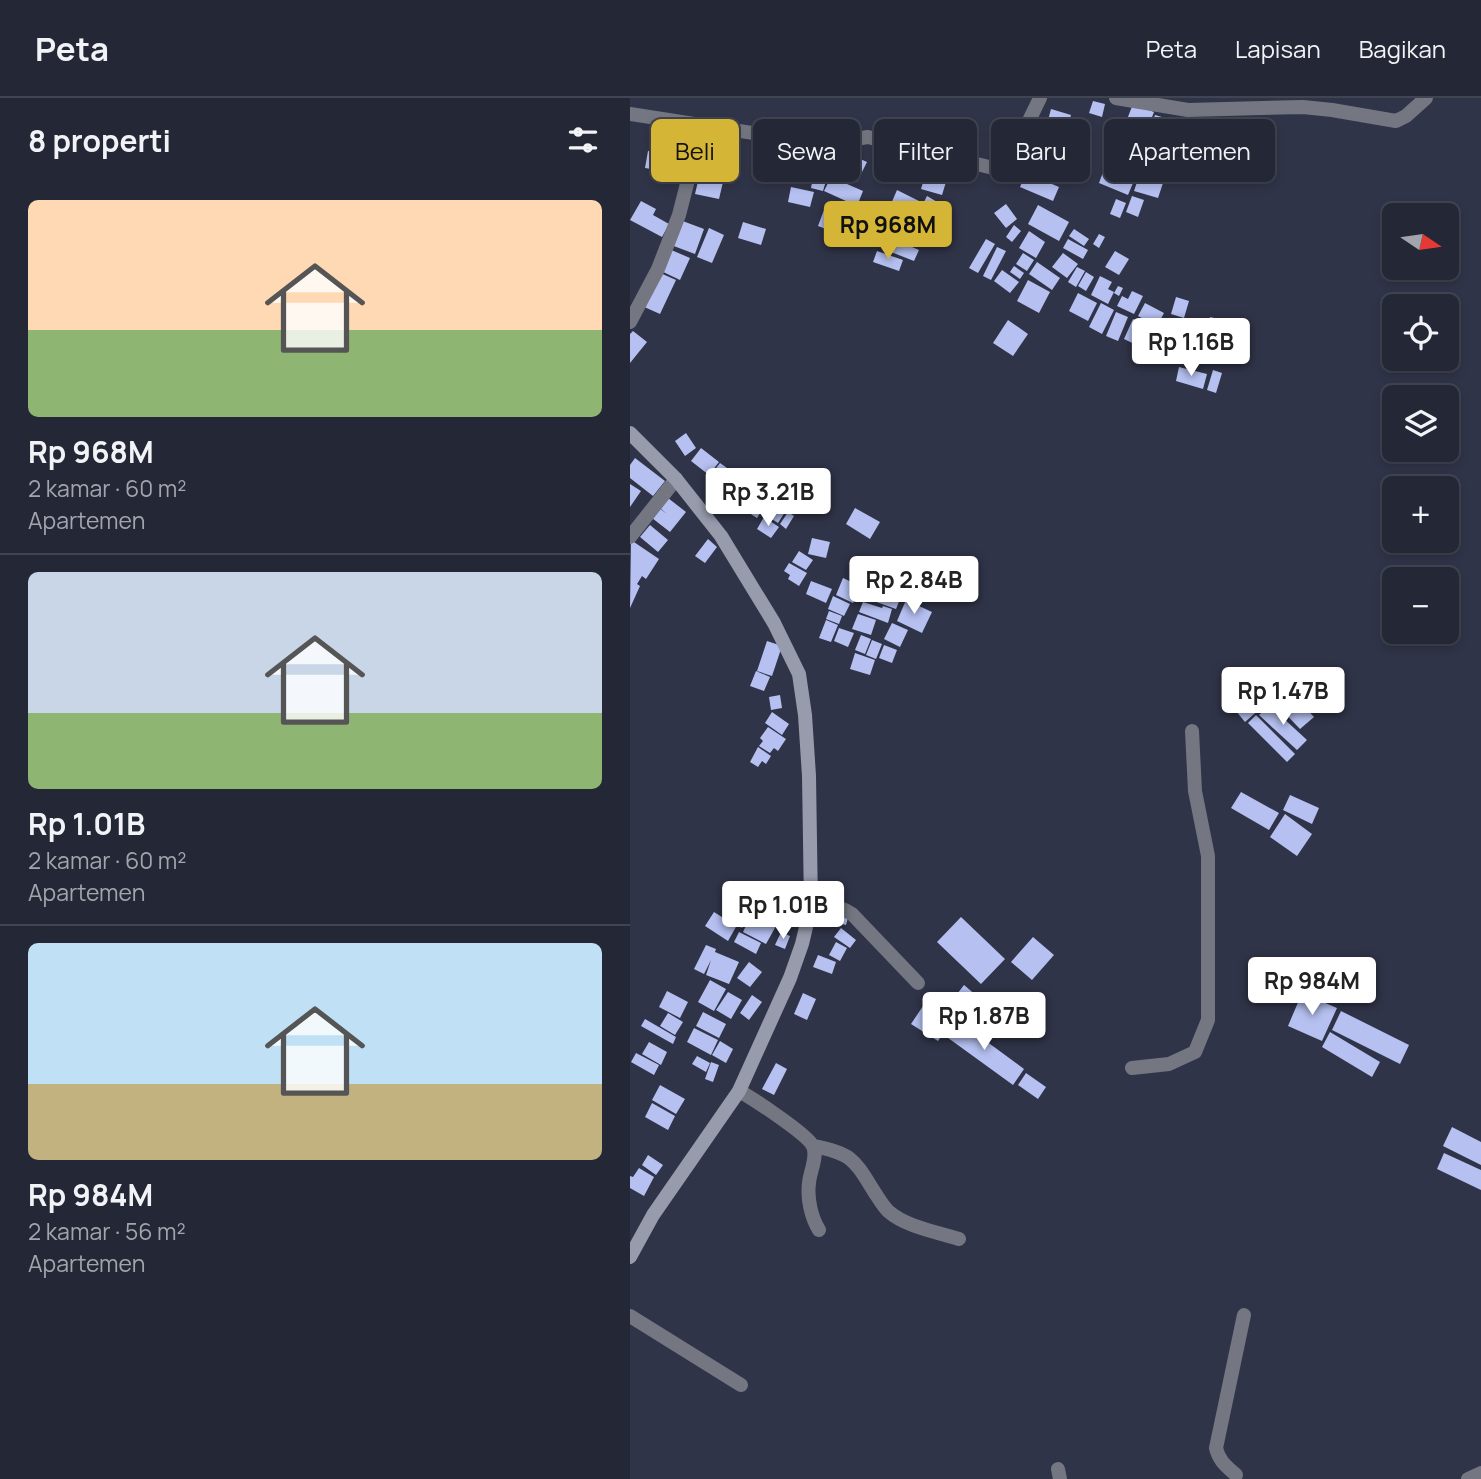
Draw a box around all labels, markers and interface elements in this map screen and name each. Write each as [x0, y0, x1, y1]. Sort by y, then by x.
text: Peta [35, 26, 109, 71]
text: Peta [1146, 32, 1197, 65]
text: Lapisan [1235, 32, 1321, 65]
text: Bagikan [1359, 32, 1446, 65]
chip: Beli [651, 119, 739, 182]
chip: Sewa [753, 119, 860, 182]
chip: Filter [874, 119, 977, 182]
chip: Baru [991, 119, 1090, 182]
chip: Apartemen [1104, 119, 1275, 182]
text: 8 properti [28, 120, 171, 161]
icon: filters [564, 121, 602, 159]
pin: Rp 968M [823, 202, 953, 261]
north arrow [1382, 203, 1460, 280]
map controls [1382, 203, 1459, 644]
text: Rp 968M [840, 208, 936, 240]
icon: home [252, 245, 378, 371]
button: locate [1382, 294, 1459, 371]
pin: Rp 1.16B [1119, 318, 1263, 378]
text: Rp 1.16B [1148, 325, 1234, 357]
button: layers [1382, 385, 1459, 462]
text: Rp 968M [28, 431, 154, 472]
pin: Rp 3.21B [696, 468, 840, 528]
text: 2 kamar · 60 m² [28, 472, 186, 504]
text: Rp 3.21B [722, 475, 814, 507]
button: + [1382, 476, 1459, 553]
text: Apartemen [28, 504, 145, 536]
pin: Rp 2.84B [842, 556, 986, 616]
text: Rp 2.84B [865, 563, 963, 595]
button: − [1382, 567, 1459, 644]
icon: home [252, 617, 378, 743]
pin: Rp 1.47B [1211, 668, 1355, 727]
text: Rp 1.47B [1238, 674, 1328, 706]
text: Rp 1.01B [28, 803, 145, 844]
text: 2 kamar · 60 m² [28, 844, 186, 876]
text: Apartemen [28, 876, 145, 908]
pin: Rp 1.01B [711, 882, 855, 941]
text: Rp 1.01B [738, 888, 828, 920]
pin: Rp 984M [1247, 958, 1377, 1017]
text: Rp 984M [1264, 964, 1360, 996]
icon: home [252, 988, 378, 1114]
pin: Rp 1.87B [912, 992, 1056, 1052]
text: Rp 1.87B [939, 999, 1029, 1031]
text: Rp 984M [28, 1174, 153, 1215]
text: 2 kamar · 56 m² [28, 1215, 186, 1247]
text: Apartemen [28, 1247, 145, 1279]

